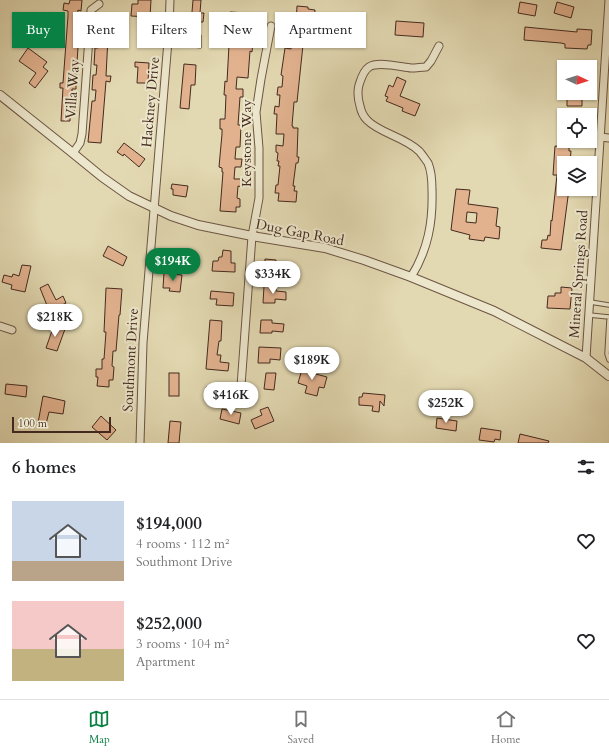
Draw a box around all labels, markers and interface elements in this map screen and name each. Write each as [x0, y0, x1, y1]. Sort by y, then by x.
chip: Buy [12, 12, 65, 48]
chip: Rent [73, 12, 129, 48]
chip: Filters [137, 12, 201, 48]
chip: New [209, 12, 267, 48]
chip: Apartment [275, 12, 366, 48]
street label: Hackney Drive [137, 56, 164, 148]
street label: Villa Way [61, 58, 84, 120]
north arrow [557, 60, 597, 100]
map controls [557, 60, 597, 196]
street label: Keystone Way [237, 98, 256, 187]
button: locate [557, 108, 597, 148]
button: layers [557, 156, 597, 196]
street label: Mineral Springs Road [565, 209, 592, 339]
street label: Dug Gap Road [254, 215, 346, 250]
pin: $194K [145, 248, 201, 282]
text: $194K [154, 252, 192, 270]
pin: $334K [245, 261, 301, 295]
text: $334K [254, 265, 292, 283]
pin: $218K [27, 304, 83, 338]
text: $218K [36, 308, 74, 326]
street label: Southmont Drive [118, 308, 143, 412]
pin: $189K [284, 347, 340, 381]
text: $189K [293, 351, 331, 369]
pin: $416K [203, 382, 259, 416]
text: $416K [212, 386, 250, 404]
pin: $252K [418, 390, 474, 424]
text: $252K [427, 394, 465, 412]
scale bar [12, 415, 111, 434]
text: 100 m [18, 416, 47, 431]
text: 6 homes [12, 456, 76, 479]
icon: filters [575, 456, 597, 478]
text: $194,000 [136, 512, 202, 535]
icon: home [44, 517, 92, 565]
icon: heart [575, 530, 597, 552]
text: 4 rooms · 112 m² [136, 535, 229, 553]
text: Southmont Drive [136, 553, 232, 571]
text: $252,000 [136, 612, 202, 635]
icon: home [44, 617, 92, 665]
icon: heart [575, 630, 597, 652]
text: 3 rooms · 104 m² [136, 635, 229, 653]
text: Apartment [136, 653, 195, 671]
tab: Map [88, 708, 110, 747]
tab: Saved [287, 708, 314, 747]
tab: Home [491, 708, 521, 747]

